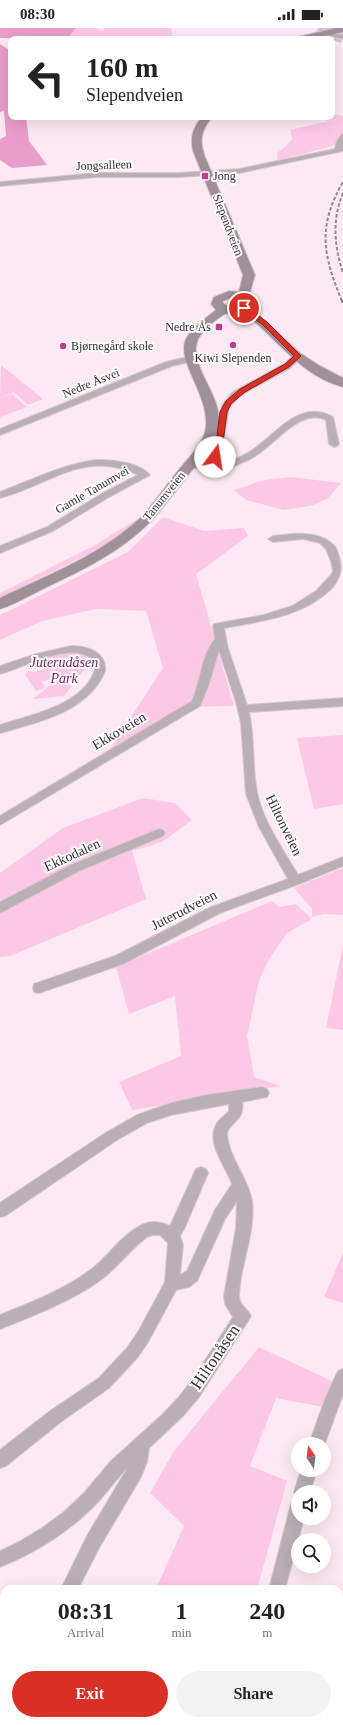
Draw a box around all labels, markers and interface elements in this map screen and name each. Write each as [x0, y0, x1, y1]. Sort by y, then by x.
text: 08:30 [20, 6, 55, 22]
icon: left [20, 52, 72, 104]
text: 160 m [86, 52, 158, 83]
text: Slependveien [86, 85, 183, 105]
street label: Jongsalleen [76, 157, 132, 173]
place label: Jong [213, 169, 236, 183]
marker: Jong [200, 171, 210, 181]
street label: Slependveien [210, 192, 246, 258]
pin [227, 291, 261, 325]
icon: arrive [233, 297, 255, 319]
place label: Nedre Ås [165, 320, 211, 334]
marker: Nedre Ås [214, 322, 224, 332]
place label: Bjørnegård skole [71, 339, 153, 353]
marker: Kiwi Slependen [228, 340, 238, 350]
marker: Bjørnegård skole [58, 341, 68, 351]
place label: Kiwi Slependen [195, 351, 272, 365]
street label: Nedre Åsvei [60, 365, 122, 401]
position arrow [194, 436, 236, 478]
street label: Gamle Tanumvei [53, 463, 132, 517]
street label: Tanumveien [140, 469, 188, 523]
park label: Juterudåsen Park [30, 655, 98, 686]
street label: Ekkoveien [89, 709, 149, 753]
street label: Hiltonveien [263, 792, 305, 858]
street label: Ekkodalen [42, 836, 102, 874]
street label: Juterudveien [149, 887, 219, 933]
street label: Hiltonåsen [187, 1321, 244, 1393]
north arrow [291, 1437, 331, 1477]
map controls [291, 1437, 331, 1573]
button: sound [291, 1485, 331, 1525]
button: search [291, 1533, 331, 1573]
text: 08:31 [58, 1598, 114, 1624]
text: 1 [175, 1598, 187, 1624]
text: 240 [249, 1598, 285, 1624]
text: Arrival [67, 1625, 104, 1640]
text: min [171, 1625, 192, 1640]
text: m [262, 1625, 272, 1640]
button: Exit [12, 1671, 168, 1717]
button: Share [176, 1671, 331, 1717]

